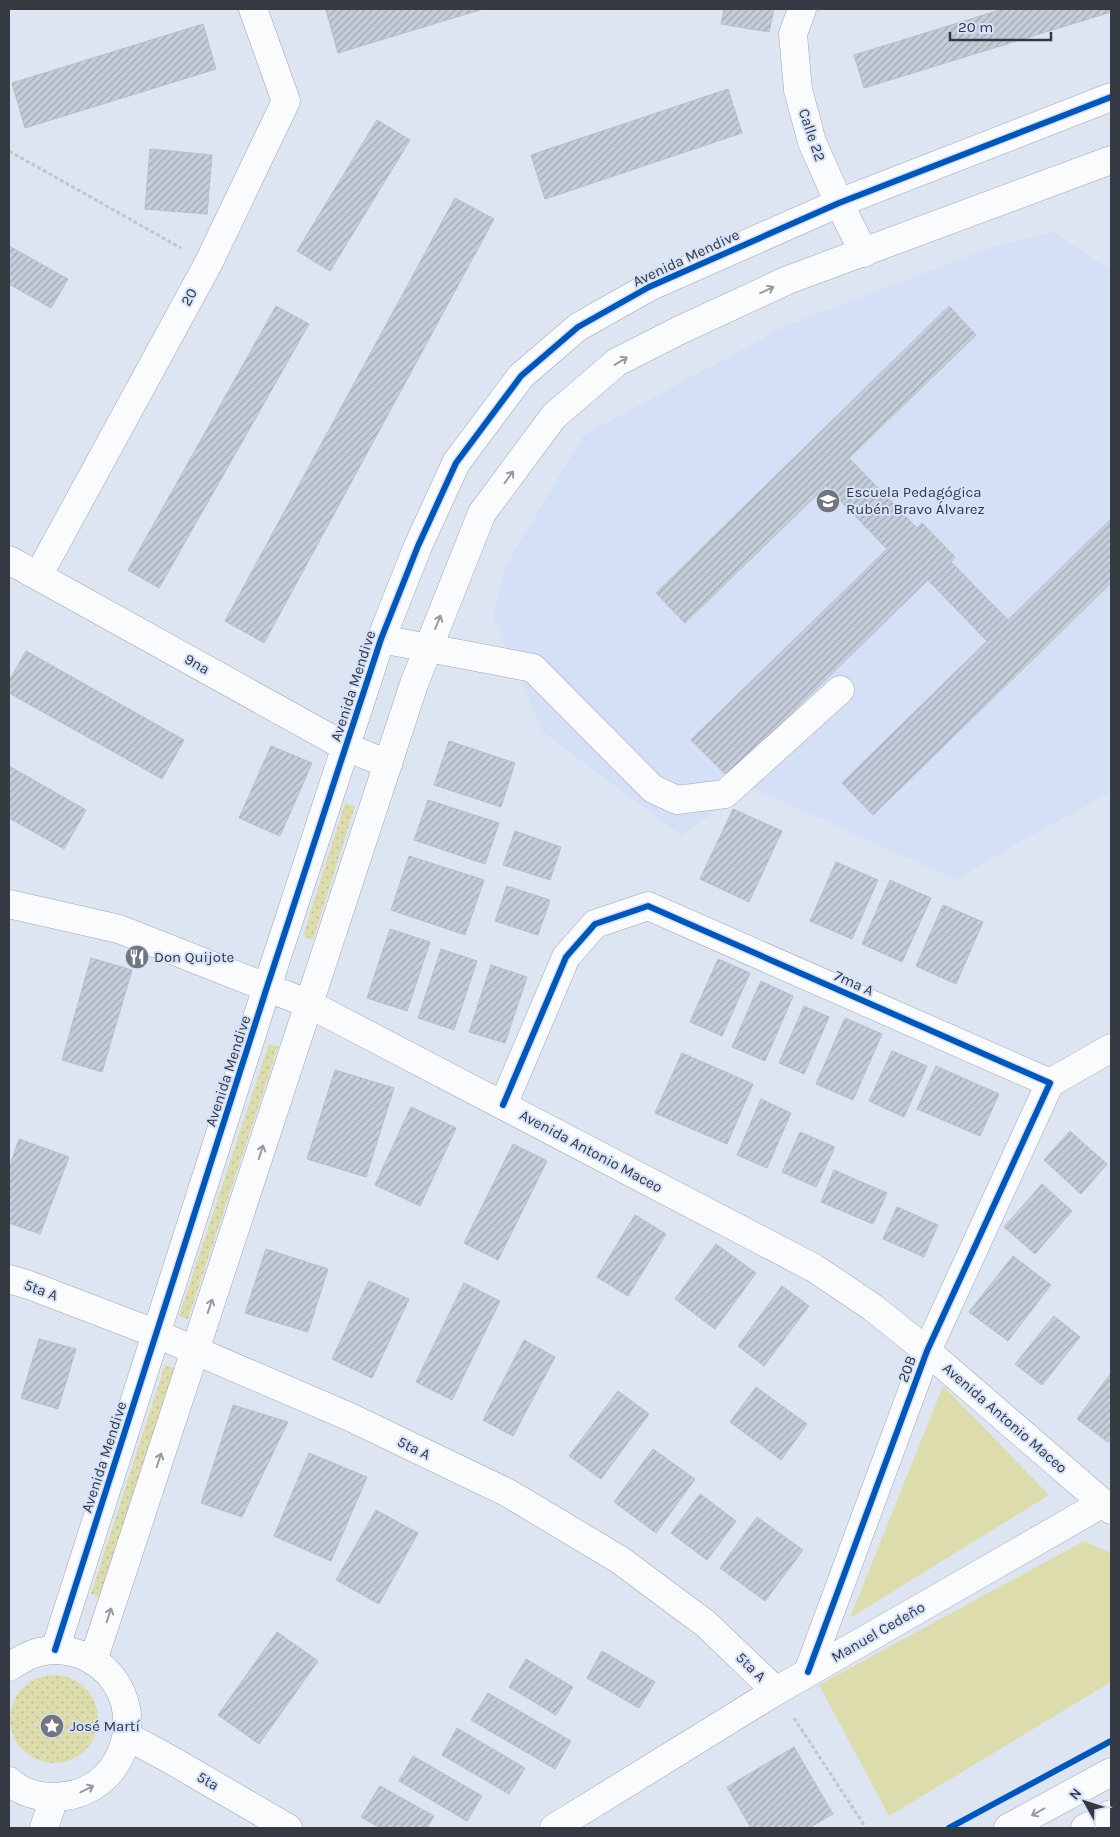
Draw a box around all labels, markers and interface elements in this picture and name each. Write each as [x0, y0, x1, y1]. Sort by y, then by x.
scale bar [950, 10, 1051, 42]
text: 20 m [958, 18, 993, 36]
street label: Calle 22 [795, 106, 829, 164]
street label: Avenida Mendive [630, 225, 742, 291]
street label: 20 [177, 285, 201, 309]
one-way arrow [759, 285, 774, 294]
one-way arrow [614, 356, 628, 367]
one-way arrow [504, 470, 514, 484]
place label: Escuela Pedagógica Rubén Bravo Álvarez [846, 483, 985, 518]
school or university icon: Escuela Pedagógica Rubén Bravo Álvarez [815, 488, 841, 514]
one-way arrow [434, 615, 444, 630]
street label: Avenida Mendive [327, 628, 379, 744]
street label: 9na [181, 650, 213, 678]
restaurant icon: Don Quijote [124, 944, 150, 970]
place label: Don Quijote [154, 948, 234, 966]
street label: 7ma A [831, 966, 877, 1000]
street label: Avenida Mendive [202, 1013, 254, 1129]
street label: Avenida Antonio Maceo [517, 1106, 665, 1196]
one-way arrow [257, 1144, 266, 1160]
street label: 5ta A [22, 1276, 61, 1304]
one-way arrow [206, 1299, 215, 1314]
street label: 20B [894, 1353, 920, 1385]
street label: Avenida Antonio Maceo [939, 1359, 1071, 1477]
street label: Avenida Mendive [78, 1399, 130, 1515]
street label: 5ta A [395, 1432, 434, 1464]
one-way arrow [155, 1453, 165, 1469]
street label: Manuel Cedeño [828, 1598, 928, 1666]
one-way arrow [104, 1607, 114, 1623]
street label: 5ta A [732, 1649, 770, 1686]
place icon: José Martí [39, 1713, 65, 1739]
place label: José Martí [70, 1717, 140, 1735]
street label: 5ta [194, 1768, 222, 1794]
north arrow [1060, 1777, 1110, 1827]
one-way arrow [79, 1784, 94, 1793]
text: N [1066, 1785, 1085, 1803]
one-way arrow [1030, 1807, 1045, 1817]

